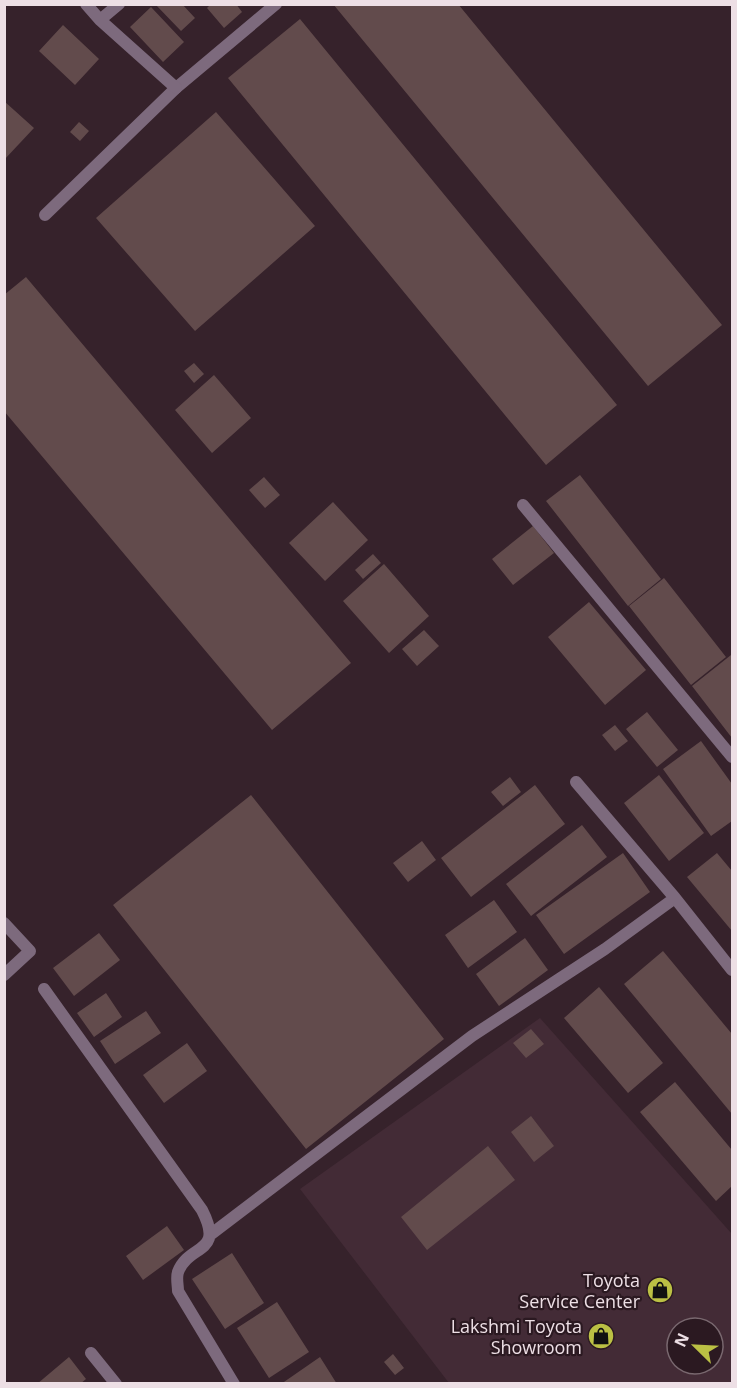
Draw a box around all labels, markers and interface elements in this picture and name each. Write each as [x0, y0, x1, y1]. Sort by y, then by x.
place label: Toyota Service Center [519, 1268, 641, 1313]
shop icon: Toyota Service Center [645, 1275, 675, 1305]
place label: Lakshmi Toyota Showroom [451, 1314, 582, 1359]
north arrow [665, 1316, 725, 1376]
shop icon: Lakshmi Toyota Showroom [586, 1321, 616, 1351]
text: N [669, 1329, 694, 1350]

